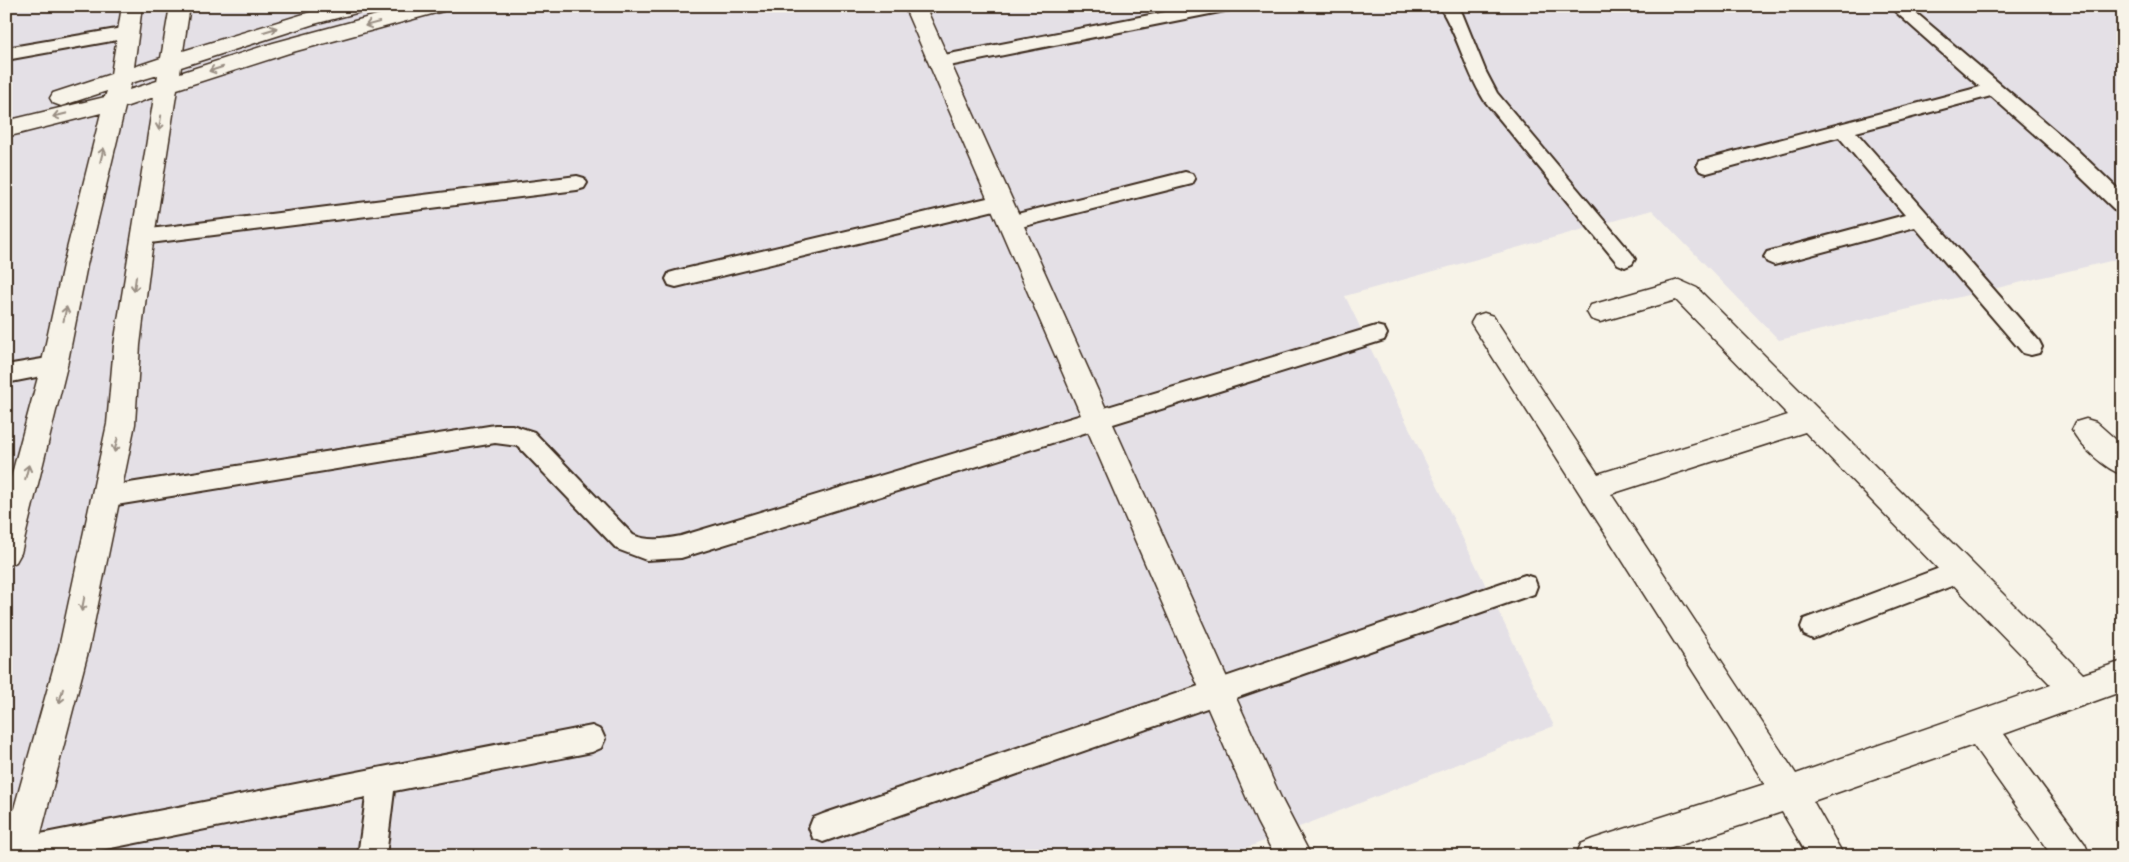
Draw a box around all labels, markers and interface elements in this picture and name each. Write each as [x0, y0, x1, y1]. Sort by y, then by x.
one-way arrow [364, 19, 380, 29]
one-way arrow [262, 25, 278, 35]
one-way arrow [208, 64, 224, 74]
one-way arrow [53, 111, 69, 120]
one-way arrow [155, 115, 165, 131]
one-way arrow [98, 148, 107, 164]
one-way arrow [130, 276, 140, 292]
one-way arrow [61, 306, 70, 322]
one-way arrow [111, 437, 120, 453]
one-way arrow [23, 464, 32, 480]
one-way arrow [77, 596, 87, 612]
one-way arrow [56, 687, 65, 703]

